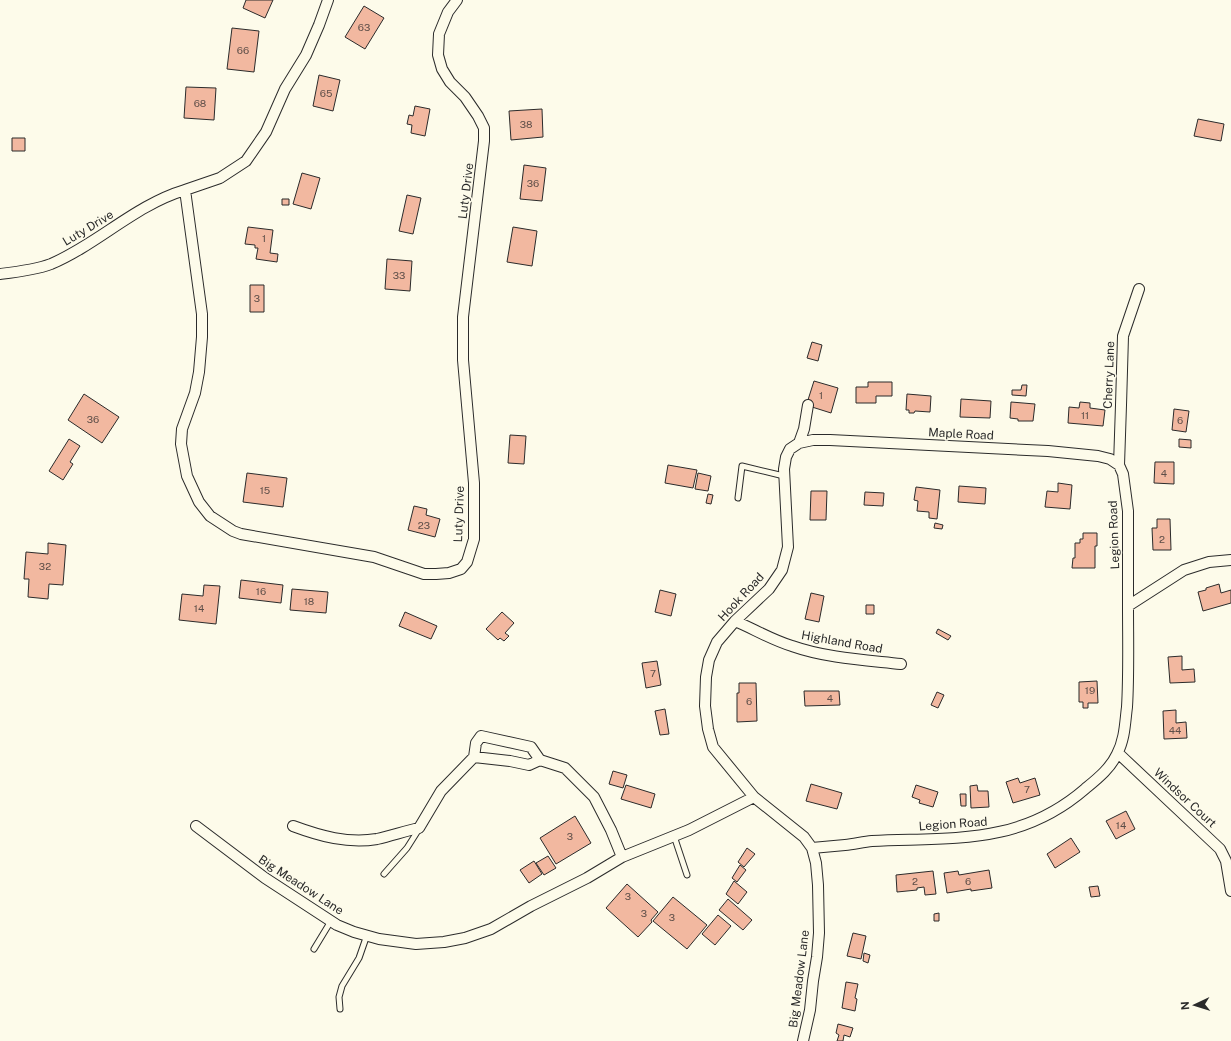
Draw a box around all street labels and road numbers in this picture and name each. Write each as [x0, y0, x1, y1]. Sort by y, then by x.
street label: Luty Drive [456, 162, 476, 220]
street label: Luty Drive [60, 207, 116, 249]
street label: Cherry Lane [1101, 341, 1117, 409]
street label: Maple Road [928, 425, 994, 443]
street label: Luty Drive [451, 485, 467, 543]
street label: Legion Road [1106, 500, 1122, 570]
street label: Hook Road [715, 570, 767, 624]
street label: Highland Road [800, 628, 884, 656]
street label: Windsor Court [1151, 766, 1219, 831]
street label: Legion Road [918, 815, 988, 833]
street label: Big Meadow Lane [256, 852, 346, 918]
street label: Big Meadow Lane [786, 929, 812, 1029]

